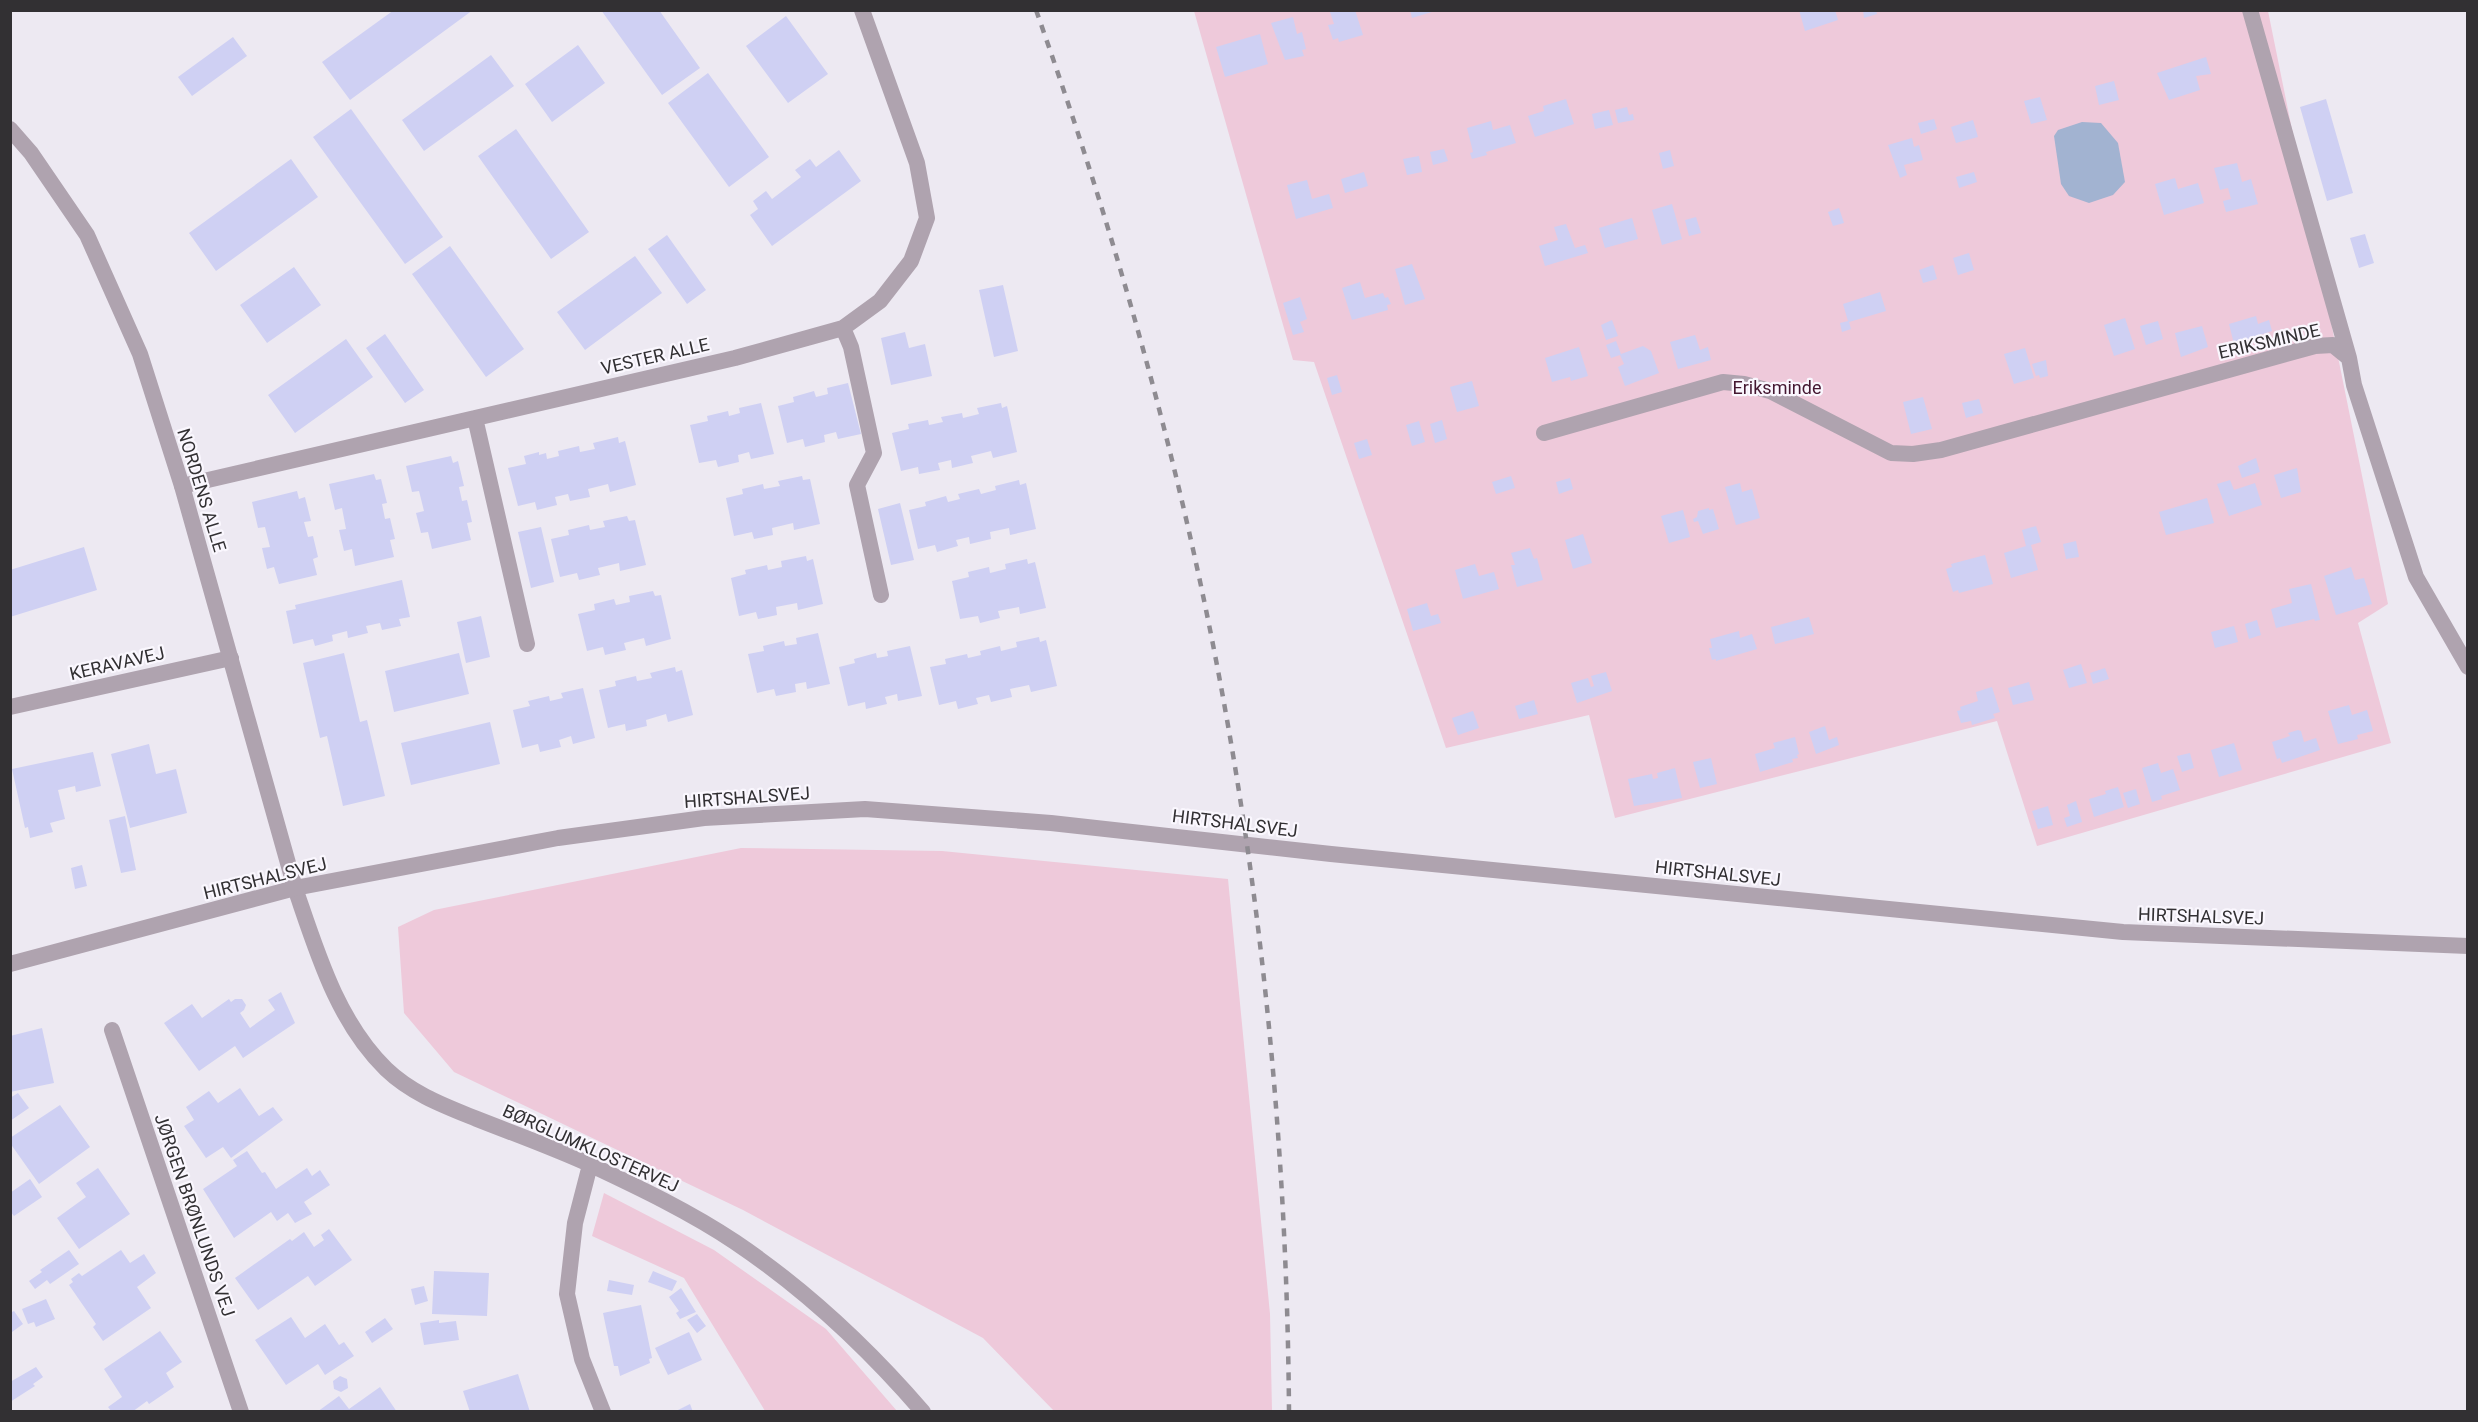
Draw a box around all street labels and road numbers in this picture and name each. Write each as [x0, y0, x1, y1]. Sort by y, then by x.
street label: ERIKSMINDE [2216, 319, 2322, 363]
street label: VESTER ALLE [599, 333, 711, 379]
street label: NORDENS ALLE [173, 426, 231, 554]
street label: KERAVAVEJ [67, 642, 167, 684]
street label: HIRTSHALSVEJ [683, 782, 811, 812]
street label: HIRTSHALSVEJ [1171, 805, 1299, 841]
street label: HIRTSHALSVEJ [201, 853, 329, 903]
street label: HIRTSHALSVEJ [1654, 856, 1782, 890]
street label: HIRTSHALSVEJ [2138, 903, 2264, 929]
street label: BØRGLUMKLOSTERVEJ [500, 1100, 682, 1196]
street label: JØRGEN BRØNLUNDS VEJ [150, 1111, 240, 1319]

